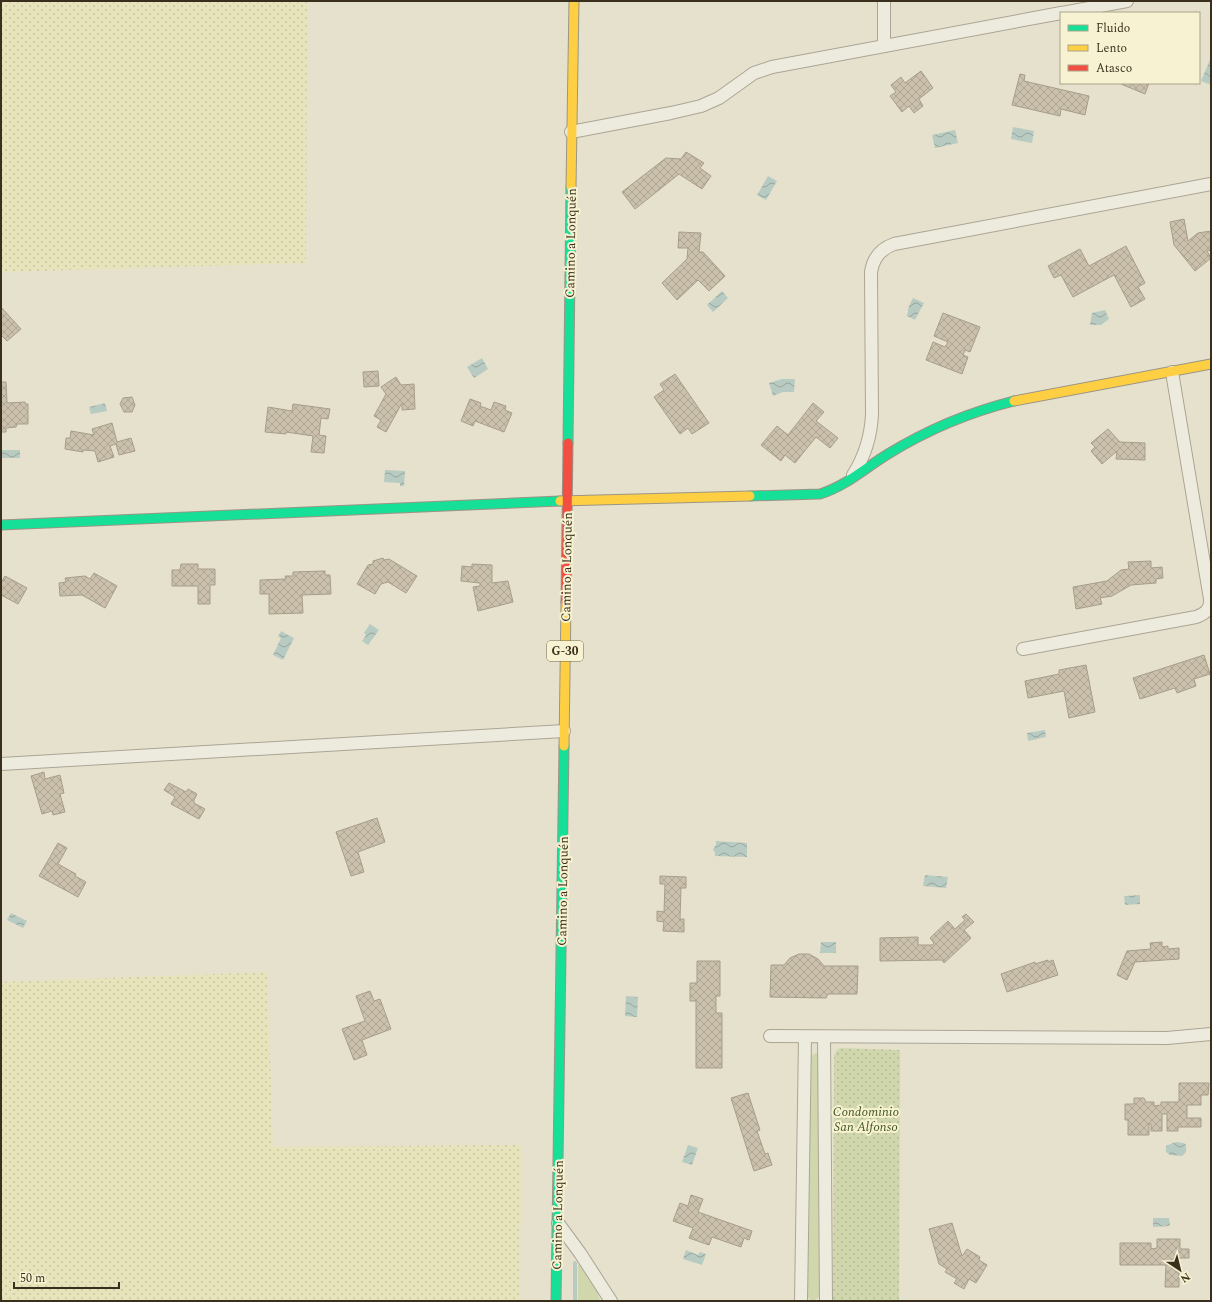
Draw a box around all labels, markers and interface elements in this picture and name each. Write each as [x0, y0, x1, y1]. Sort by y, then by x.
legend [1060, 12, 1200, 84]
text: Fluido [1096, 19, 1130, 38]
text: Lento [1096, 39, 1127, 58]
text: Atasco [1096, 59, 1132, 78]
street label: Camino a Lonquén [560, 188, 582, 298]
street label: Camino a Lonquén [556, 512, 578, 622]
road number: G-30 [547, 641, 583, 661]
street label: Camino a Lonquén [552, 836, 574, 946]
park label: Condominio San Alfonso [833, 1102, 899, 1137]
street label: Camino a Lonquén [547, 1160, 569, 1270]
north arrow [1160, 1250, 1200, 1290]
scale bar [14, 1264, 119, 1290]
text: N [1177, 1268, 1194, 1287]
text: 50 m [20, 1269, 45, 1288]

